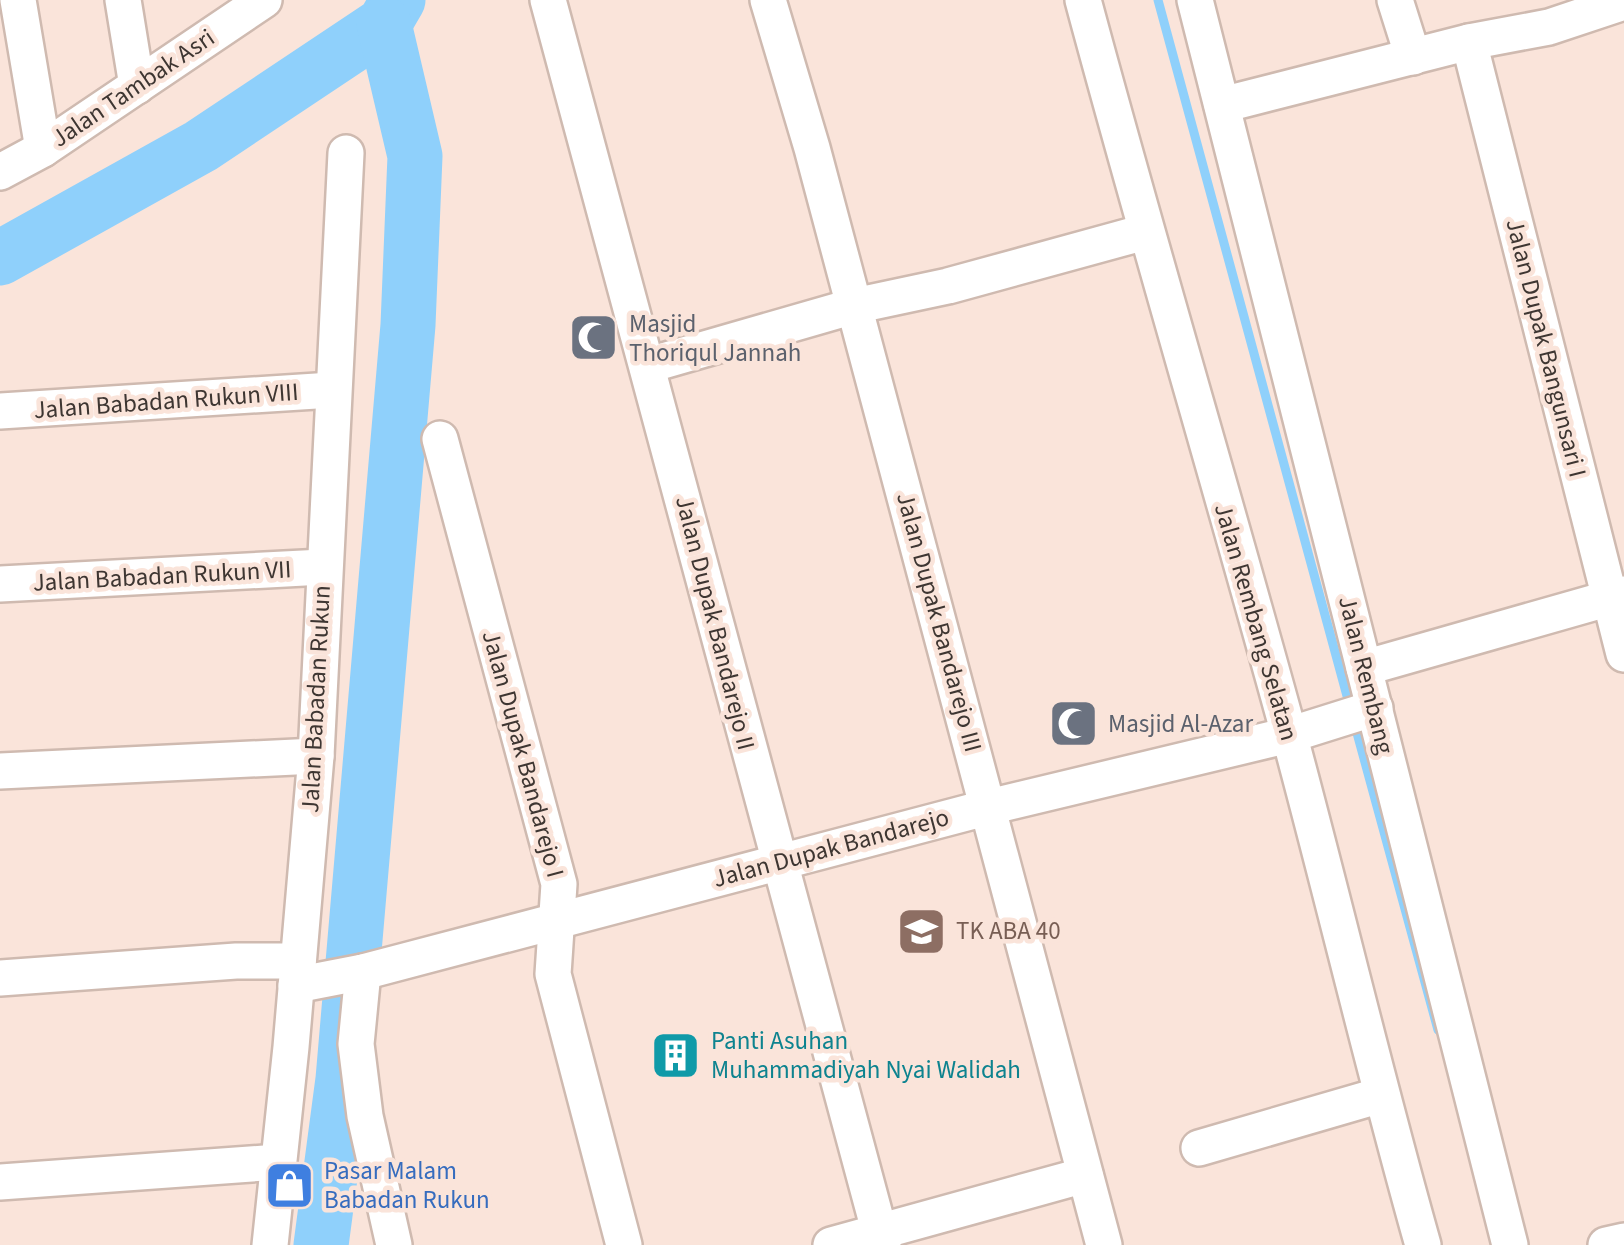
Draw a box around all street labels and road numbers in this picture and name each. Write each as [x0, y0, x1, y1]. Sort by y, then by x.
street label: Jalan Tambak Asri [44, 20, 222, 156]
street label: Jalan Dupak Bangunsari I [1496, 215, 1596, 481]
street label: Jalan Babadan Rukun VIII [32, 374, 300, 428]
street label: Jalan Dupak Bandarejo III [887, 488, 991, 756]
street label: Jalan Dupak Bandarejo II [666, 492, 764, 754]
street label: Jalan Rembang Selatan [1205, 499, 1307, 745]
street label: Jalan Babadan Rukun VII [32, 551, 292, 601]
street label: Jalan Babadan Rukun [292, 584, 340, 814]
street label: Jalan Rembang [1329, 592, 1403, 758]
street label: Jalan Dupak Bandarejo I [473, 627, 573, 881]
street label: Jalan Dupak Bandarejo [709, 799, 953, 897]

